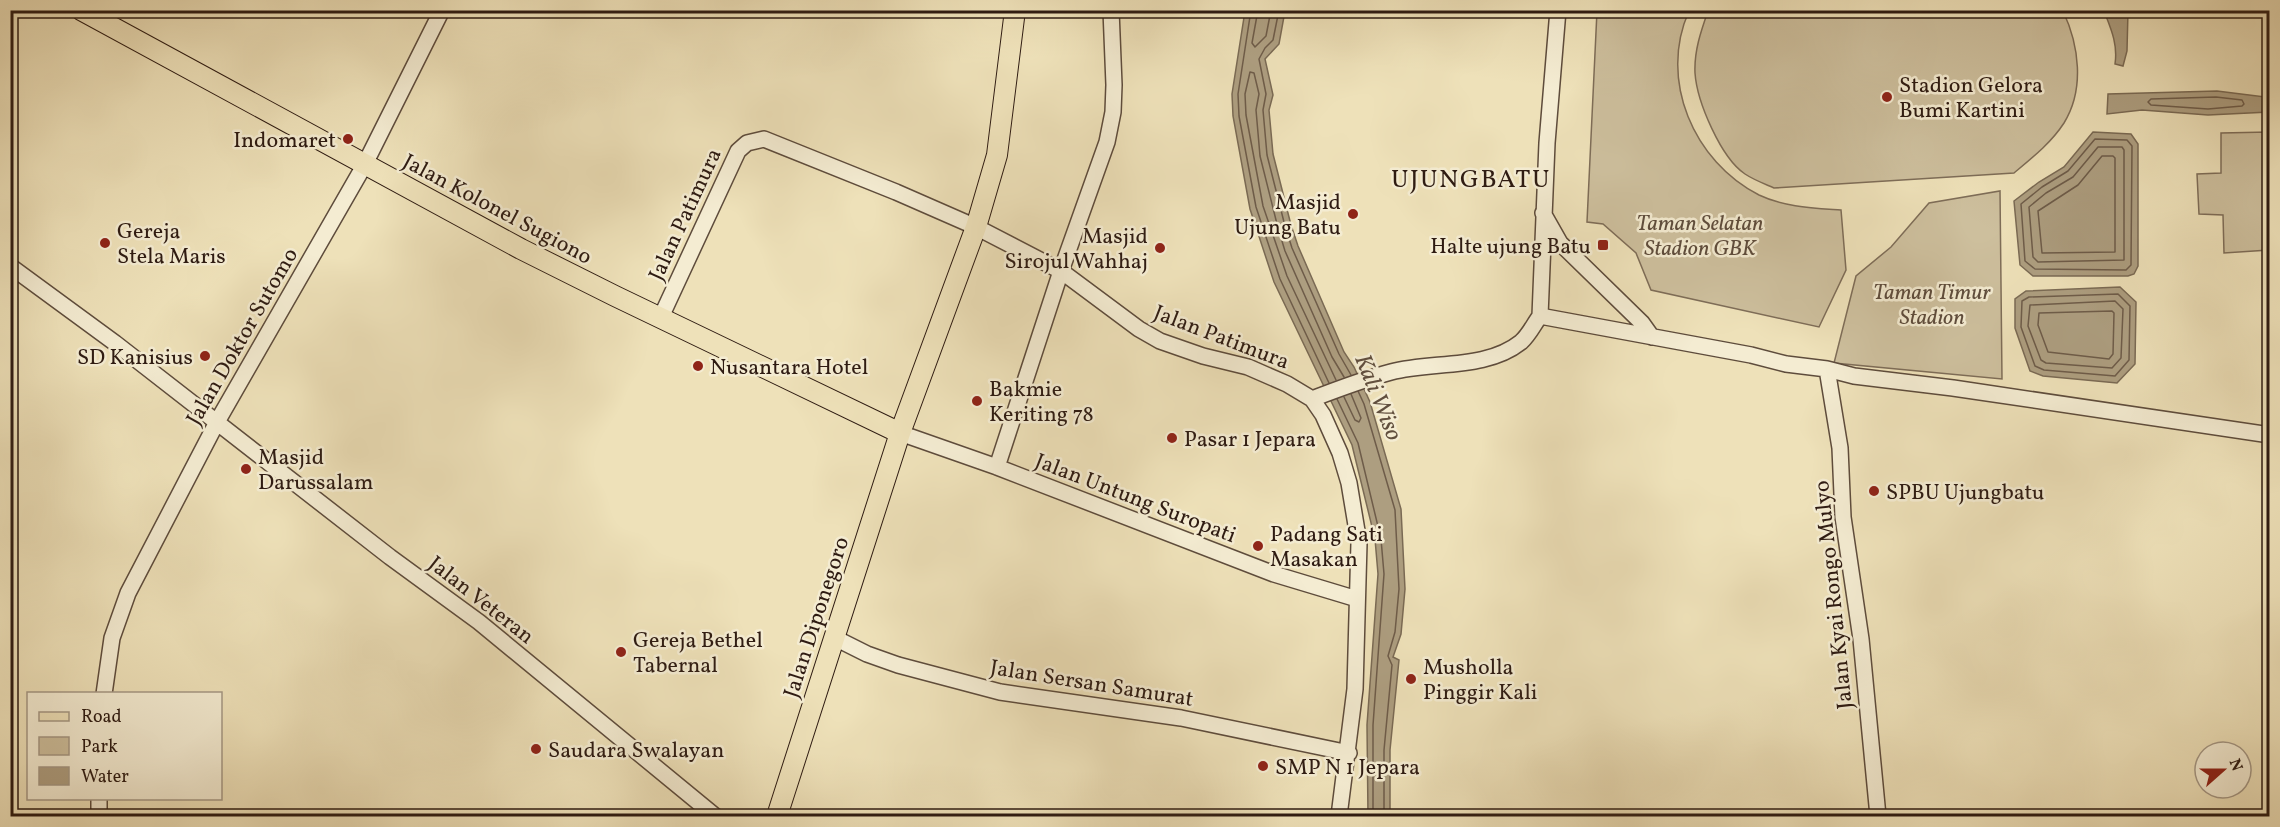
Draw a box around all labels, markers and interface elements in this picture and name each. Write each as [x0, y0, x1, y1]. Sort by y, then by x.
place label: Stadion Gelora Bumi Kartini [1899, 71, 2043, 127]
marker: Stadion Gelora Bumi Kartini [1880, 90, 1894, 104]
place label: Indomaret [233, 126, 336, 157]
marker: Indomaret [341, 132, 355, 146]
street label: Jalan Patimura [642, 144, 731, 286]
street label: Jalan Kolonel Sugiono [397, 147, 597, 273]
district label: UJUNGBATU [1391, 162, 1551, 198]
place label: Masjid Ujung Batu [1234, 188, 1341, 244]
marker: Masjid Ujung Batu [1346, 207, 1360, 221]
park label: Taman Selatan Stadion GBK [1637, 209, 1763, 265]
place label: Gereja Stela Maris [117, 217, 226, 273]
place label: Masjid Sirojul Wahhaj [1004, 222, 1148, 278]
place label: Halte ujung Batu [1430, 232, 1591, 263]
marker: Gereja Stela Maris [98, 236, 112, 250]
marker: Halte ujung Batu [1596, 238, 1610, 252]
marker: Masjid Sirojul Wahhaj [1153, 241, 1167, 255]
street label: Jalan Doktor Sutomo [180, 243, 307, 432]
park label: Taman Timur Stadion [1873, 278, 1991, 334]
street label: Jalan Patimura [1149, 298, 1293, 378]
place label: SD Kanisius [77, 343, 193, 374]
marker: SD Kanisius [198, 349, 212, 363]
water label: Kali Wiso [1344, 349, 1410, 446]
place label: Nusantara Hotel [710, 353, 868, 384]
marker: Nusantara Hotel [691, 359, 705, 373]
place label: Bakmie Keriting 78 [989, 375, 1094, 431]
marker: Bakmie Keriting 78 [970, 394, 984, 408]
place label: Pasar 1 Jepara [1184, 425, 1316, 456]
marker: Pasar 1 Jepara [1165, 431, 1179, 445]
place label: Masjid Darussalam [258, 443, 373, 499]
street label: Jalan Untung Suropati [1030, 447, 1240, 552]
marker: Masjid Darussalam [239, 462, 253, 476]
place label: SPBU Ujungbatu [1886, 478, 2045, 509]
street label: Jalan Kyai Rongo Mulyo [1807, 479, 1862, 711]
marker: SPBU Ujungbatu [1867, 484, 1881, 498]
place label: Padang Sati Masakan [1270, 520, 1383, 576]
street label: Jalan Diponegoro [777, 533, 858, 702]
marker: Padang Sati Masakan [1251, 539, 1265, 553]
street label: Jalan Veteran [421, 550, 540, 652]
place label: Gereja Bethel Tabernal [633, 626, 763, 682]
marker: Gereja Bethel Tabernal [614, 645, 628, 659]
street label: Jalan Sersan Samurat [988, 653, 1196, 716]
place label: Musholla Pinggir Kali [1423, 653, 1537, 709]
marker: Musholla Pinggir Kali [1404, 672, 1418, 686]
legend [27, 692, 222, 800]
text: Road [81, 705, 122, 730]
text: Park [81, 735, 118, 760]
place label: Saudara Swalayan [548, 736, 724, 767]
north arrow [2193, 740, 2253, 800]
marker: Saudara Swalayan [529, 742, 543, 756]
place label: SMP N 1 Jepara [1275, 753, 1420, 784]
text: N [2223, 756, 2248, 775]
marker: SMP N 1 Jepara [1256, 759, 1270, 773]
text: Water [81, 765, 129, 790]

